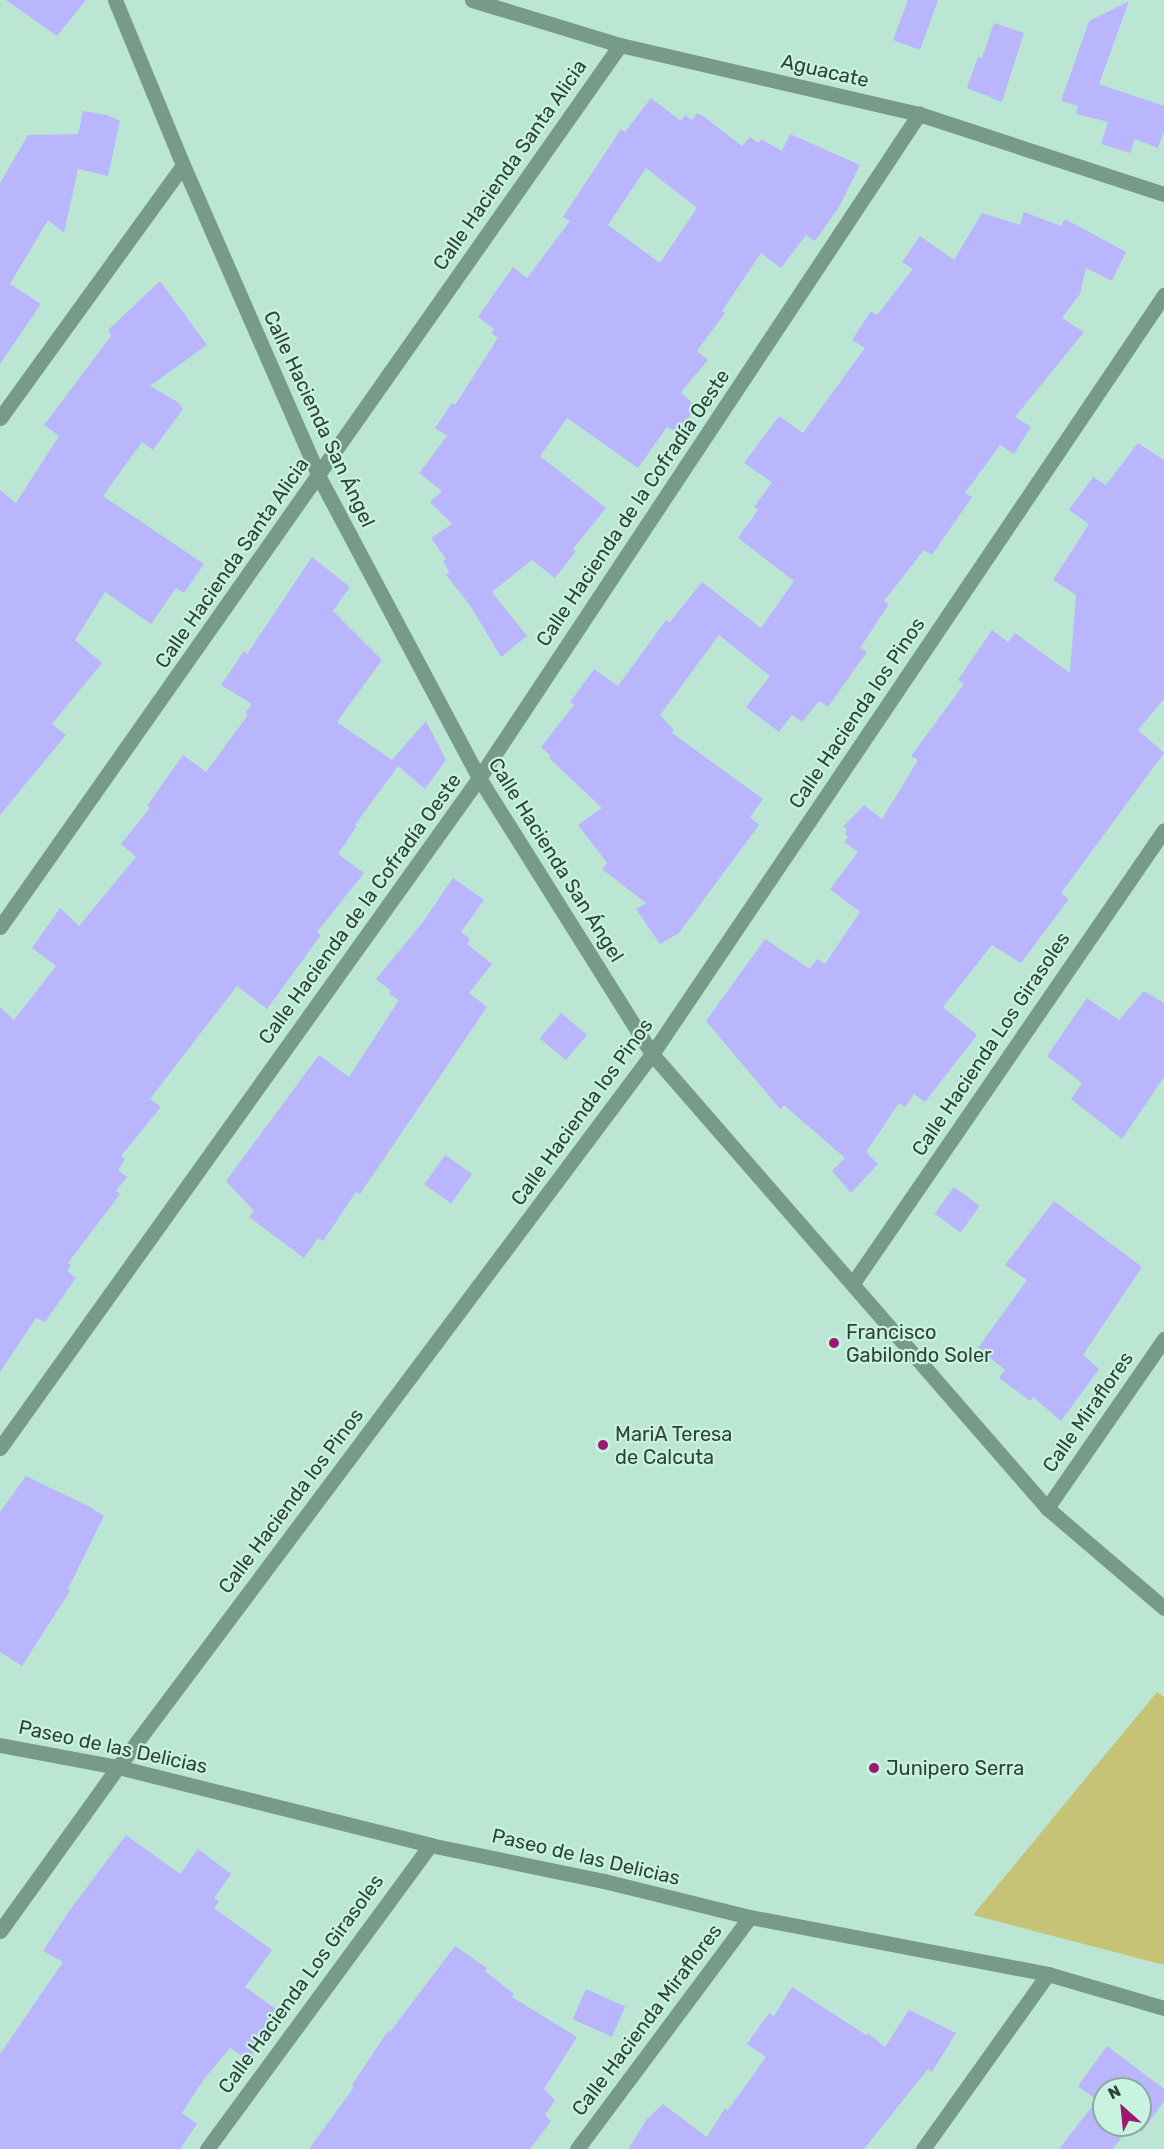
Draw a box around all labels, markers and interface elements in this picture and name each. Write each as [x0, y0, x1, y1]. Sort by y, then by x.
street label: Aguacate [779, 49, 871, 93]
street label: Calle Hacienda Santa Alicia [428, 55, 592, 275]
street label: Calle Hacienda San Ángel [258, 307, 380, 531]
street label: Calle Hacienda de la Cofradía Oeste [531, 365, 735, 651]
street label: Calle Hacienda Santa Alicia [150, 453, 314, 673]
street label: Calle Hacienda los Pinos [784, 613, 930, 813]
street label: Calle Hacienda San Ángel [483, 753, 629, 967]
street label: Calle Hacienda de la Cofradía Oeste [254, 769, 466, 1049]
street label: Calle Hacienda Los Girasoles [907, 927, 1075, 1161]
street label: Calle Hacienda los Pinos [506, 1014, 658, 1210]
place label: Francisco Gabilondo Soler [846, 1320, 992, 1367]
marker: Francisco Gabilondo Soler [827, 1336, 841, 1350]
street label: Calle Miraflores [1038, 1347, 1138, 1477]
street label: Calle Hacienda los Pinos [214, 1404, 368, 1598]
place label: MariA Teresa de Calcuta [615, 1422, 733, 1469]
marker: MariA Teresa de Calcuta [596, 1438, 610, 1452]
street label: Paseo de las Delicias [16, 1715, 210, 1779]
place label: Junipero Serra [886, 1756, 1024, 1780]
marker: Junipero Serra [867, 1761, 881, 1775]
street label: Paseo de las Delicias [490, 1824, 682, 1890]
street label: Calle Hacienda Los Girasoles [213, 1870, 389, 2098]
street label: Calle Hacienda Miraflores [567, 1919, 727, 2121]
north arrow [1092, 2077, 1152, 2137]
text: N [1105, 2081, 1124, 2103]

